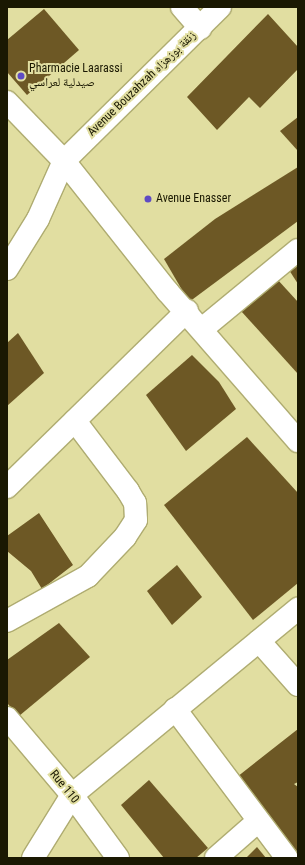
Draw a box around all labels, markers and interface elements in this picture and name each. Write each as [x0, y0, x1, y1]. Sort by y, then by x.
street label: Avenue Bouzahzah زنقة بوزهزاه [85, 28, 199, 140]
place label: Pharmacie Laarassi صيدلية لعراسي [29, 62, 122, 90]
marker: Pharmacie Laarassi صيدلية لعراسي [16, 71, 26, 81]
place label: Avenue Enasser [156, 192, 231, 206]
marker: Avenue Enasser [143, 194, 153, 204]
street label: Rue 110 [46, 768, 82, 806]

